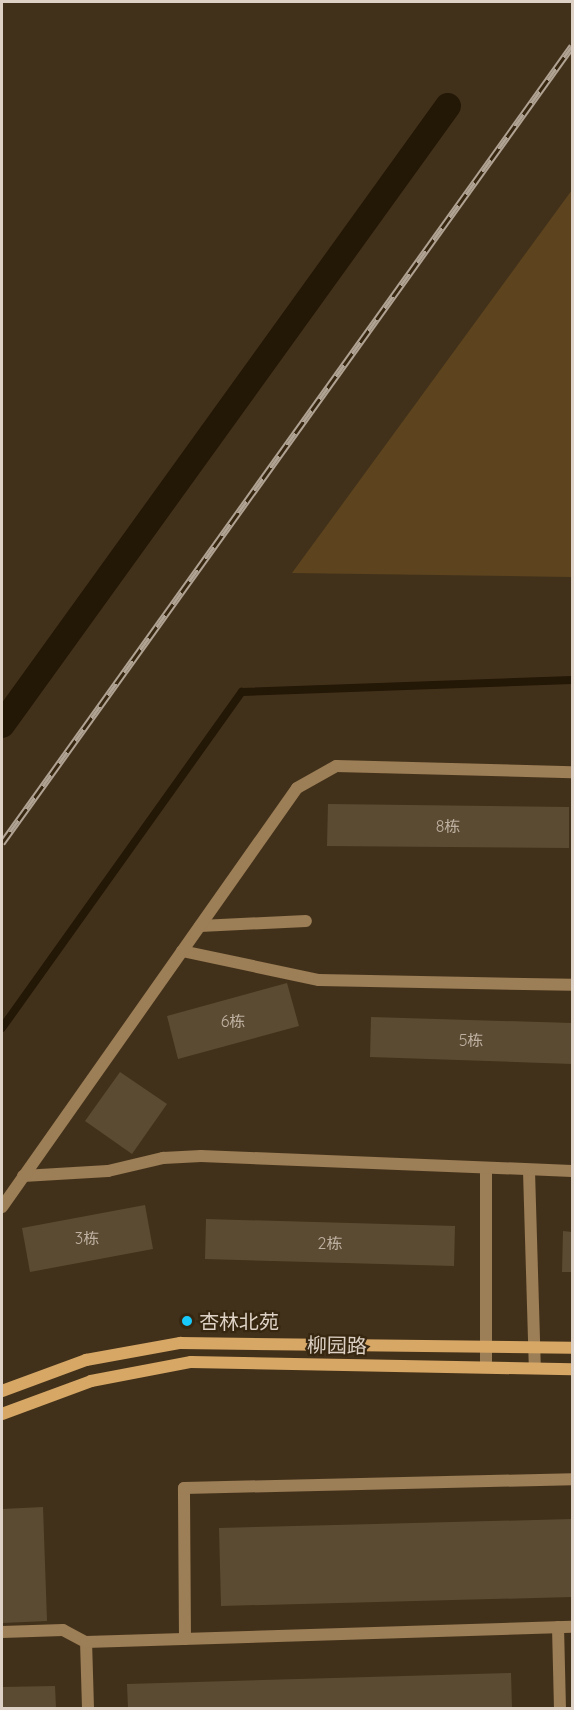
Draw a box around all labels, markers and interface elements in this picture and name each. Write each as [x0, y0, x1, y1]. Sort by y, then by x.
house number: 8栋 [436, 816, 460, 836]
house number: 6栋 [221, 1011, 245, 1031]
house number: 5栋 [459, 1030, 483, 1050]
house number: 3栋 [75, 1228, 99, 1248]
house number: 2栋 [318, 1233, 342, 1253]
place label: 杏林北苑 [199, 1309, 279, 1333]
marker: 杏林北苑 [180, 1314, 194, 1328]
street label: 柳园路 [307, 1332, 367, 1358]

